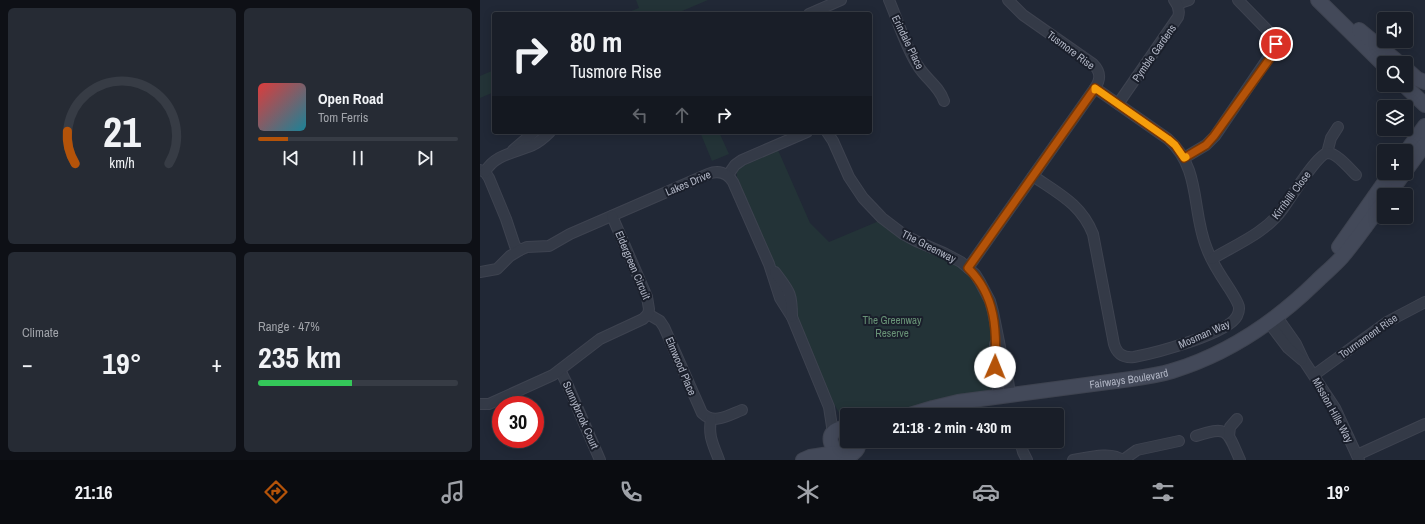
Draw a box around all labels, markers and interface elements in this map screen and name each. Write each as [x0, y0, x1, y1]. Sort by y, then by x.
map controls [1377, 12, 1413, 224]
button: sound [1377, 12, 1413, 48]
street label: Erindale Place [889, 13, 927, 71]
street label: Pymble Gardens [1129, 21, 1179, 85]
text: 80 m [570, 23, 622, 61]
pin [1259, 27, 1293, 61]
icon: right [504, 28, 556, 80]
street label: Tusmore Rise [1044, 28, 1098, 72]
icon: arrive [1265, 33, 1287, 55]
button: search [1377, 56, 1413, 92]
text: Tusmore Rise [570, 59, 661, 84]
text: Open Road [318, 88, 384, 109]
button: layers [1377, 100, 1413, 136]
text: 21 [103, 104, 141, 160]
icon: left [629, 104, 651, 126]
icon: ahead [671, 104, 693, 126]
icon: right [713, 104, 735, 126]
text: Tom Ferris [318, 109, 368, 126]
button: + [1377, 144, 1413, 180]
icon: previous [280, 147, 302, 169]
icon: pause [347, 147, 369, 169]
icon: next [414, 147, 436, 169]
text: km/h [109, 153, 135, 172]
street label: Lakes Drive [663, 167, 713, 199]
street label: Kirribilli Close [1268, 168, 1314, 222]
button: − [1377, 188, 1413, 224]
street label: The Greenway [899, 226, 959, 266]
street label: Eldergreen Circuit [612, 229, 654, 302]
street label: Tournament Rise [1336, 311, 1400, 361]
park label: The Greenway Reserve [862, 313, 922, 340]
street label: Mosman Way [1176, 316, 1232, 352]
text: Range · 47% [258, 318, 320, 335]
text: Climate [22, 324, 59, 341]
street label: Elmwood Place [662, 335, 700, 397]
text: 235 km [258, 337, 341, 377]
text: 19° [102, 343, 142, 383]
position arrow [974, 346, 1016, 388]
text: − [22, 349, 33, 379]
text: + [211, 349, 222, 379]
street label: Fairways Boulevard [1088, 365, 1170, 391]
street label: Mission Hills Way [1309, 375, 1357, 445]
street label: Sunnybrook Court [560, 379, 602, 452]
speed limit sign: 30 [492, 396, 544, 448]
text: 21:18 · 2 min · 430 m [893, 417, 1011, 438]
icon: directions [262, 478, 290, 506]
icon: music [439, 478, 467, 506]
icon: phone [617, 478, 645, 506]
icon: climate [794, 478, 822, 506]
icon: car [972, 478, 1000, 506]
icon: filters [1149, 478, 1177, 506]
text: 21:16 [75, 480, 112, 505]
text: 19° [1327, 480, 1350, 505]

